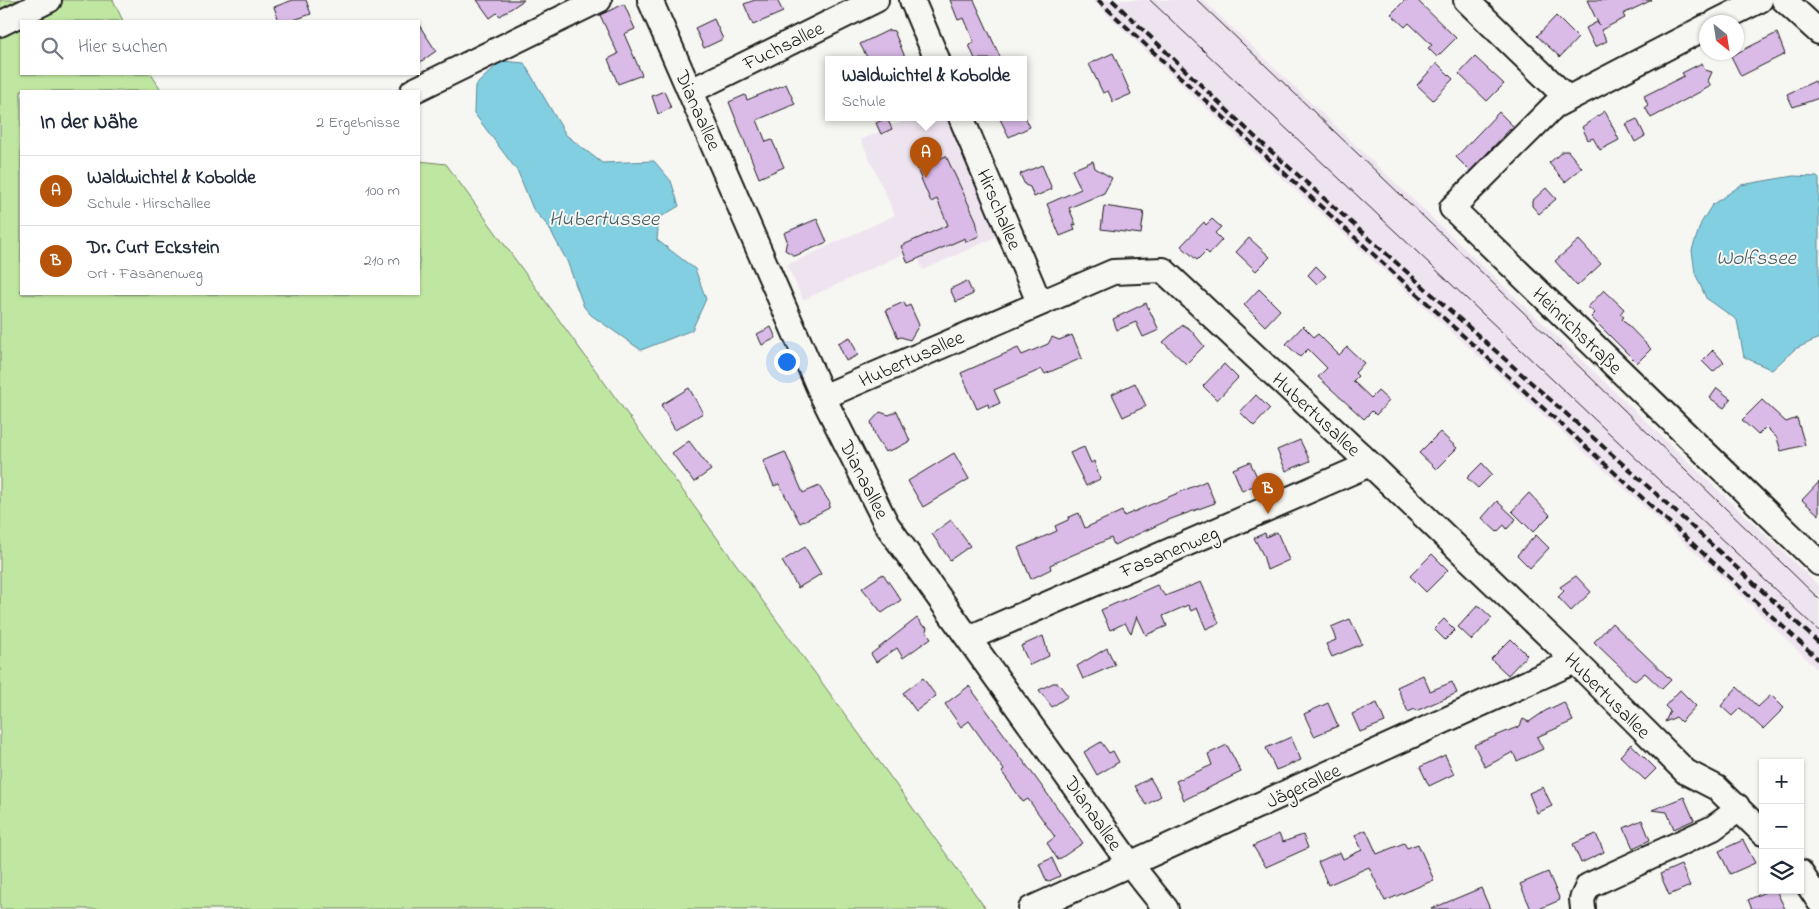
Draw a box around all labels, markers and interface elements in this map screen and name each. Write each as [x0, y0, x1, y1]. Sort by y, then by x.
street label: Fuchsallee [738, 15, 830, 80]
north arrow [1699, 15, 1744, 60]
search box [20, 20, 420, 75]
icon: search [38, 34, 66, 62]
text: Hier suchen [78, 34, 167, 61]
popup [825, 56, 1027, 121]
text: Waldwichtel & Kobolde [842, 63, 1010, 90]
street label: Dianaallee [666, 65, 727, 156]
text: Schule [842, 90, 886, 114]
text: In der Nähe [40, 108, 138, 138]
text: 2 Ergebnisse [316, 111, 400, 135]
pin: A [910, 137, 942, 178]
text: Waldwichtel & Kobolde [87, 165, 256, 192]
street label: Hirschallee [968, 165, 1028, 255]
text: A [51, 179, 61, 203]
text: 100 m [365, 179, 400, 203]
text: Schule · Hirschallee [87, 192, 211, 216]
water label: Hubertussee [549, 205, 661, 235]
text: Dr. Curt Eckstein [87, 235, 219, 262]
water label: Wolfssee [1716, 244, 1798, 274]
text: B [51, 249, 61, 273]
text: 210 m [364, 249, 400, 273]
text: Ort · Fasanenweg [87, 262, 203, 286]
street label: Heinrichstraße [1525, 281, 1628, 382]
street label: Hubertusallee [855, 324, 969, 396]
your location [774, 349, 800, 375]
street label: Hubertusallee [1264, 367, 1366, 465]
street label: Dianaallee [830, 435, 895, 525]
pin: B [1252, 473, 1284, 514]
street label: Fasanenweg [1115, 520, 1224, 588]
street label: Hubertusallee [1556, 647, 1656, 747]
street label: Jägerallee [1262, 757, 1347, 818]
map controls [1759, 759, 1804, 894]
button: + [1759, 759, 1804, 804]
street label: Dianaallee [1055, 770, 1128, 858]
button: − [1759, 804, 1804, 849]
button: layers [1759, 849, 1804, 894]

